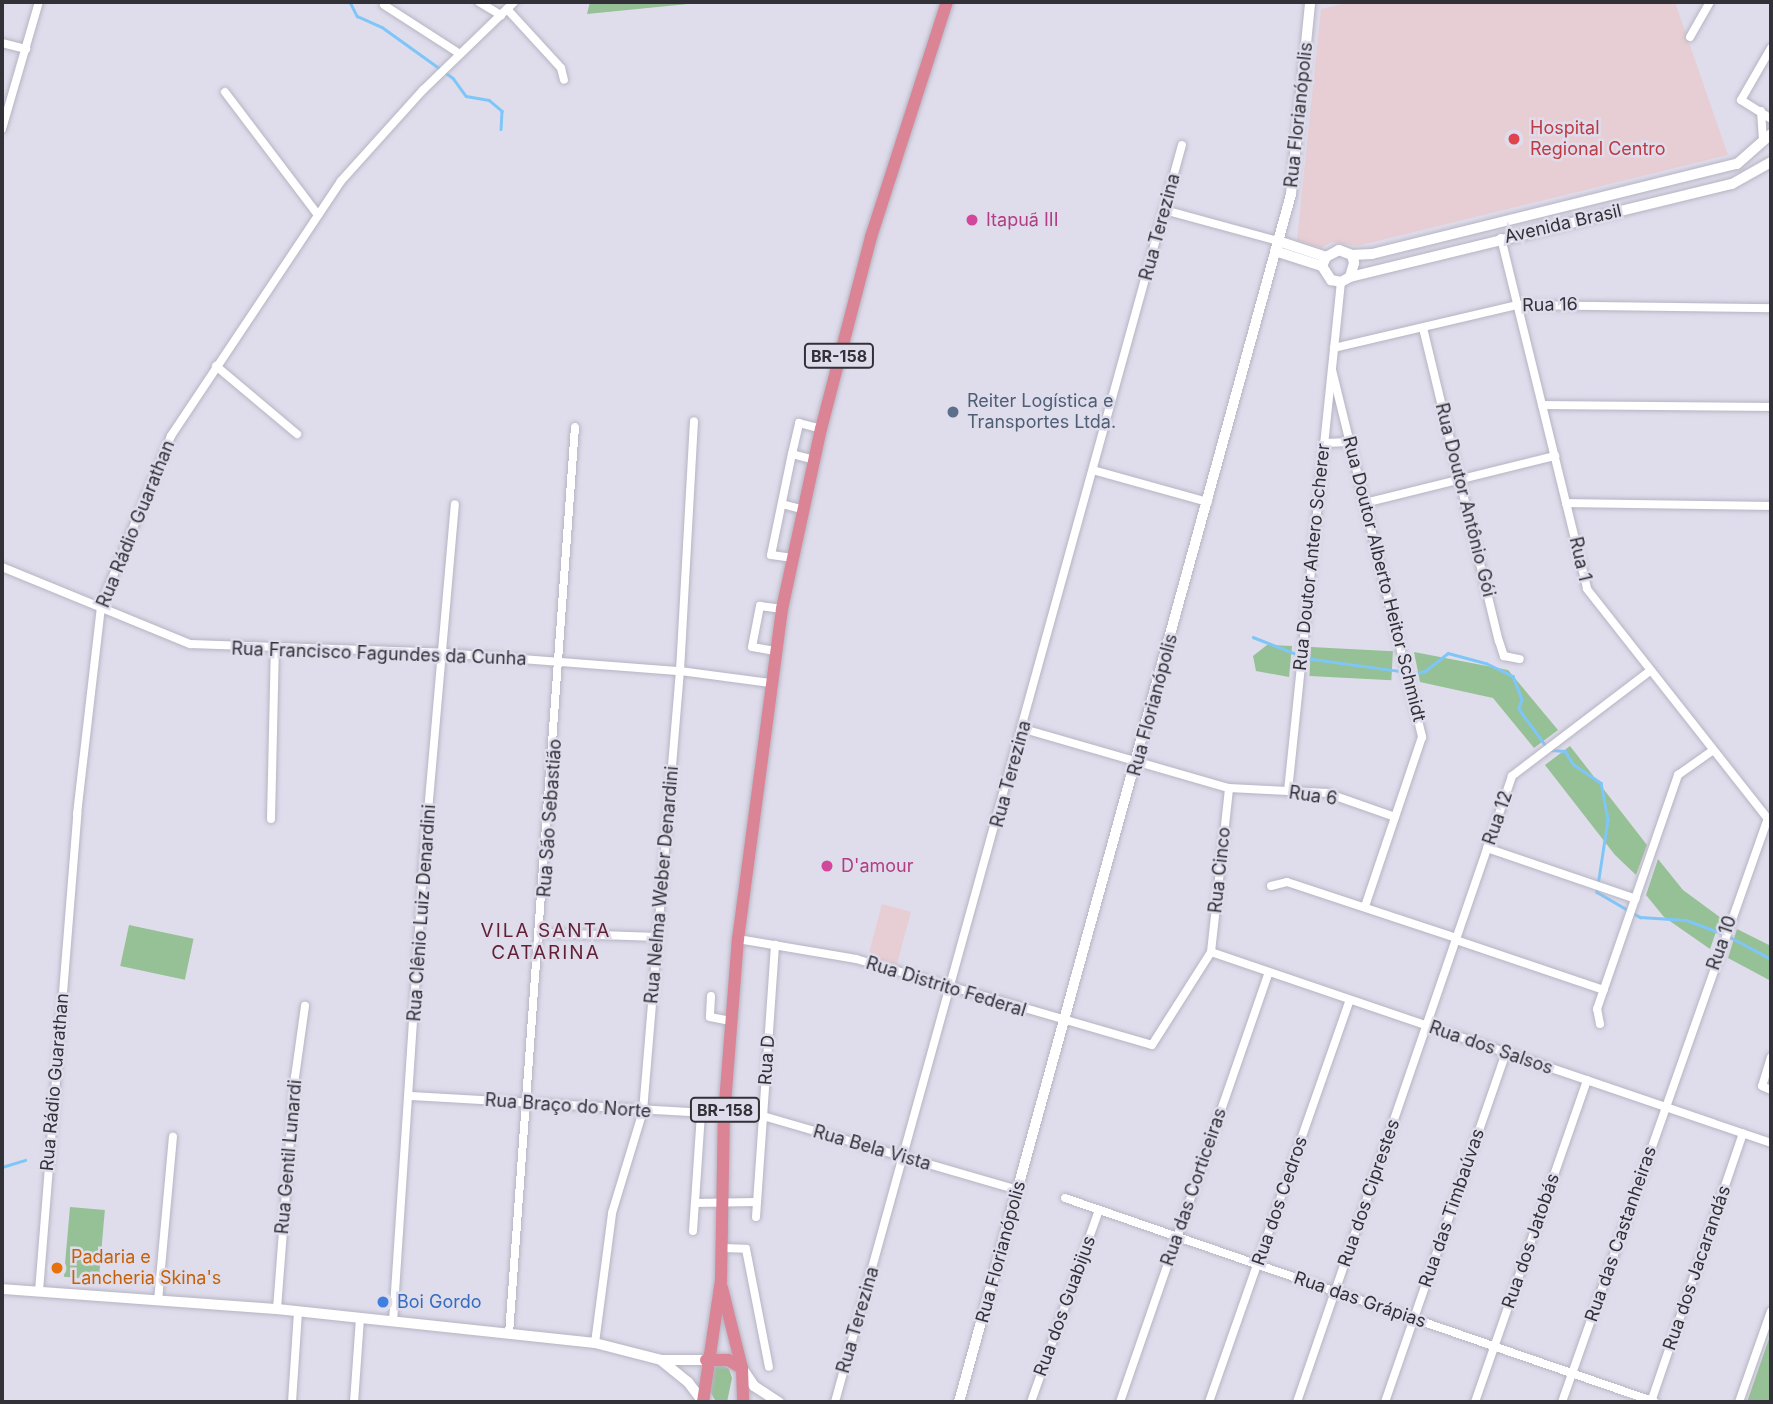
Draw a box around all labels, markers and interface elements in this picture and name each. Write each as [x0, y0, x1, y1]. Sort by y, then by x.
street label: Rua Florianópolis [1281, 41, 1317, 189]
place label: Hospital Regional Centro [1530, 118, 1666, 160]
marker: Hospital Regional Centro [1504, 129, 1524, 149]
street label: Rua Terezina [1135, 171, 1185, 283]
street label: Avenida Brasil [1502, 200, 1624, 248]
place label: Itapuã III [986, 209, 1059, 231]
marker: Itapuã III [964, 212, 980, 228]
street label: Rua 16 [1522, 294, 1578, 316]
road number: BR-158 [802, 344, 876, 368]
place label: Reiter Logística e Transportes Ltda. [967, 391, 1116, 434]
street label: Rua Doutor Antônio Gói [1430, 401, 1500, 599]
marker: Reiter Logística e Transportes Ltda. [945, 404, 961, 420]
street label: Rua Doutor Alberto Heitor Schmidt [1338, 434, 1430, 724]
street label: Rua Rádio Guarathan [93, 437, 179, 611]
street label: Rua Doutor Antero Scherer [1289, 442, 1335, 672]
street label: Rua 1 [1564, 535, 1596, 583]
street label: Rua Florianópolis [1124, 632, 1182, 778]
street label: Rua Francisco Fagundes da Cunha [231, 638, 527, 670]
street label: Rua Terezina [986, 718, 1036, 830]
street label: Rua São Sebastião [534, 738, 566, 898]
street label: Rua Nelma Weber Denardini [641, 765, 683, 1005]
street label: Rua 6 [1287, 782, 1339, 810]
street label: Rua 12 [1479, 788, 1517, 848]
street label: Rua Clênio Luiz Denardini [404, 804, 440, 1022]
street label: Rua Cinco [1205, 826, 1235, 914]
place label: D'amour [841, 855, 913, 877]
marker: D'amour [819, 858, 835, 874]
street label: Rua 10 [1703, 913, 1741, 973]
district label: VILA SANTA CATARINA [482, 920, 610, 964]
street label: Rua Distrito Federal [863, 952, 1029, 1022]
street label: Rua Rádio Guarathan [36, 992, 74, 1172]
street label: Rua dos Salsos [1426, 1017, 1556, 1079]
street label: Rua D [754, 1034, 780, 1086]
street label: Rua Gentil Lunardi [271, 1079, 307, 1235]
street label: Rua Braço do Norte [484, 1089, 652, 1123]
road number: BR-158 [688, 1098, 762, 1122]
street label: Rua das Corticeiras [1157, 1105, 1231, 1269]
street label: Rua dos Ciprestes [1334, 1116, 1404, 1270]
street label: Rua Bela Vista [811, 1121, 933, 1175]
street label: Rua das Timbaúvas [1415, 1126, 1489, 1290]
street label: Rua dos Cedros [1248, 1134, 1312, 1268]
street label: Rua das Castanheiras [1581, 1143, 1661, 1325]
street label: Rua dos Jatobás [1498, 1171, 1564, 1311]
street label: Rua Florianópolis [972, 1179, 1030, 1325]
street label: Rua dos Jacarandás [1659, 1183, 1735, 1353]
street label: Rua dos Guabijus [1030, 1233, 1100, 1379]
place label: Padaria e Lancheria Skina's [71, 1247, 221, 1290]
marker: Padaria e Lancheria Skina's [49, 1260, 65, 1276]
street label: Rua Terezina [832, 1264, 884, 1376]
street label: Rua das Grápias [1291, 1267, 1429, 1333]
place label: Boi Gordo [397, 1291, 482, 1313]
marker: Boi Gordo [375, 1294, 391, 1310]

